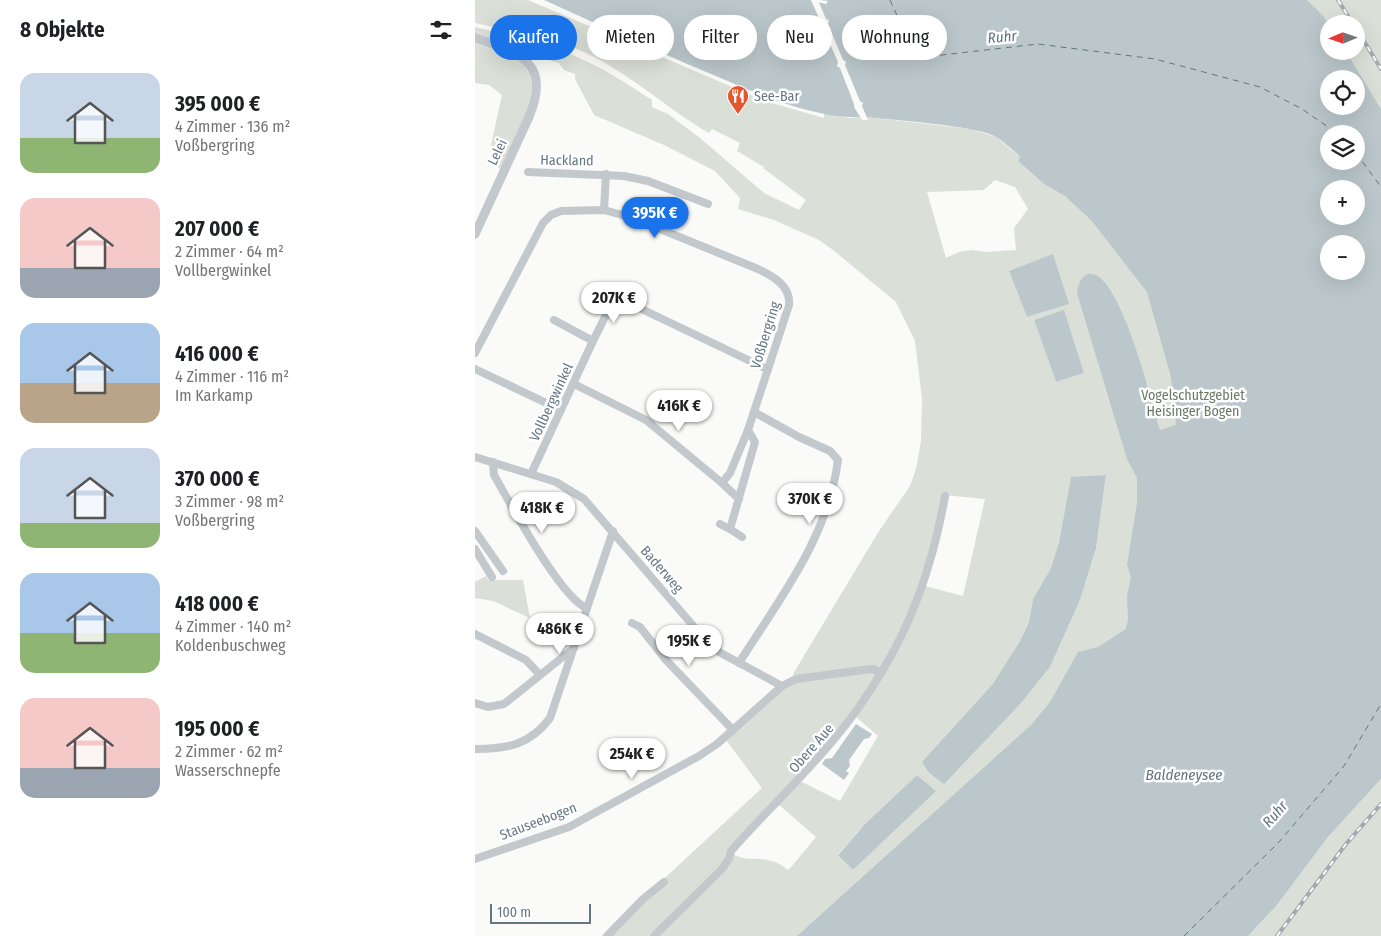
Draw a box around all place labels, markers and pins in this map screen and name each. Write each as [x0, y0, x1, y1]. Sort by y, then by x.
restaurant icon: See-Bar [726, 84, 750, 115]
place label: See-Bar [754, 88, 799, 105]
pin: 395K € [614, 196, 696, 239]
pin: 207K € [573, 282, 655, 324]
pin: 416K € [638, 390, 720, 432]
pin: 370K € [769, 482, 851, 525]
pin: 418K € [501, 492, 583, 534]
pin: 486K € [519, 612, 601, 655]
pin: 195K € [648, 624, 730, 667]
pin: 254K € [591, 738, 673, 780]

